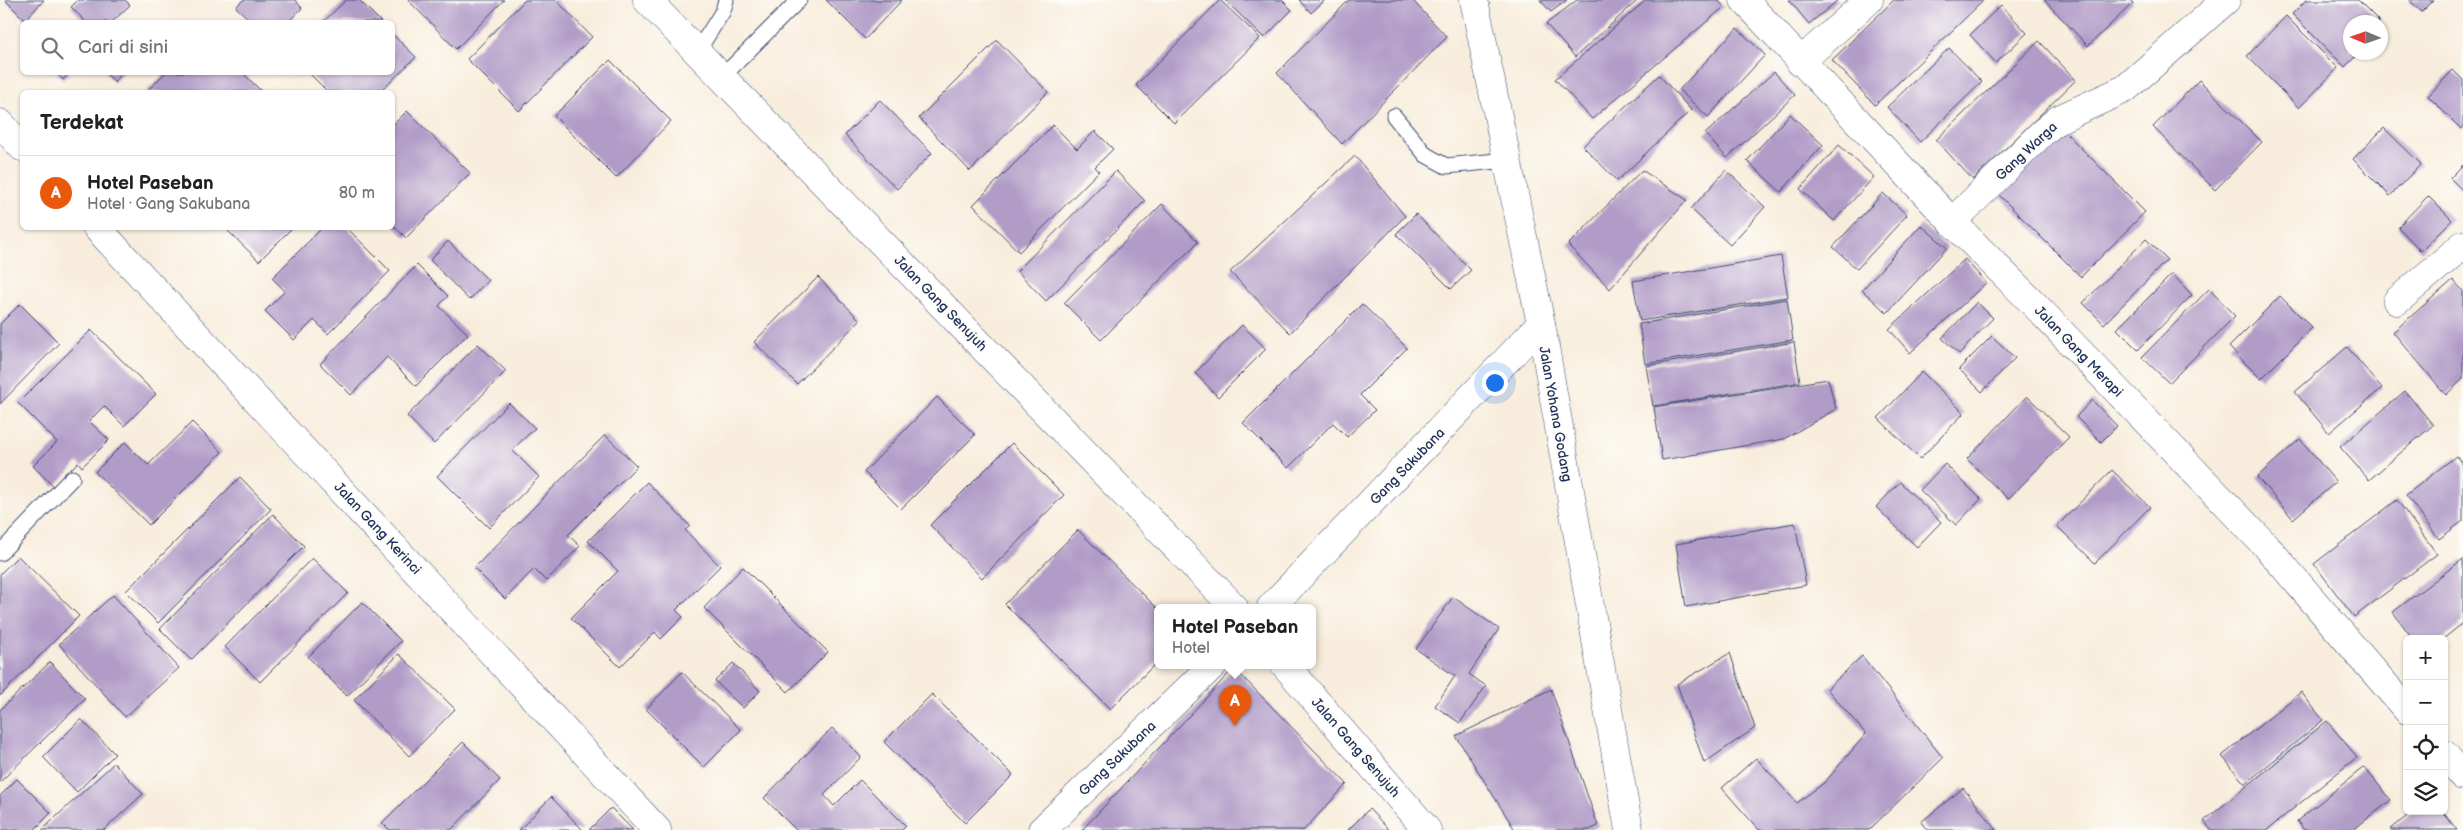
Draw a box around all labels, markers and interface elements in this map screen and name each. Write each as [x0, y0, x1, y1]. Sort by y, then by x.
north arrow [2343, 15, 2388, 60]
search box [20, 20, 395, 75]
icon: search [38, 34, 66, 62]
text: Cari di sini [78, 36, 168, 59]
text: Terdekat [40, 110, 124, 135]
street label: Gang Warga [1992, 118, 2061, 184]
text: Hotel Paseban [87, 172, 214, 195]
text: A [51, 184, 61, 203]
text: 80 m [339, 184, 375, 203]
text: Hotel · Gang Sakubana [87, 195, 250, 214]
street label: Jalan Gang Senujuh [891, 252, 991, 355]
street label: Jalan Gang Merapi [2031, 302, 2127, 400]
street label: Jalan Yohana Godang [1535, 345, 1576, 483]
your location [1482, 370, 1508, 396]
street label: Gang Sakubana [1366, 424, 1448, 508]
street label: Jalan Gang Kerinci [331, 479, 425, 578]
popup [1154, 604, 1316, 669]
text: Hotel Paseban [1172, 616, 1298, 639]
map controls [2403, 635, 2448, 815]
button: + [2403, 635, 2448, 680]
text: Hotel [1172, 639, 1210, 658]
button: − [2403, 680, 2448, 725]
pin: A [1219, 685, 1251, 726]
street label: Jalan Gang Senujuh [1308, 694, 1404, 801]
street label: Gang Sakubana [1075, 717, 1159, 799]
button: locate [2403, 725, 2448, 770]
button: layers [2403, 770, 2448, 815]

